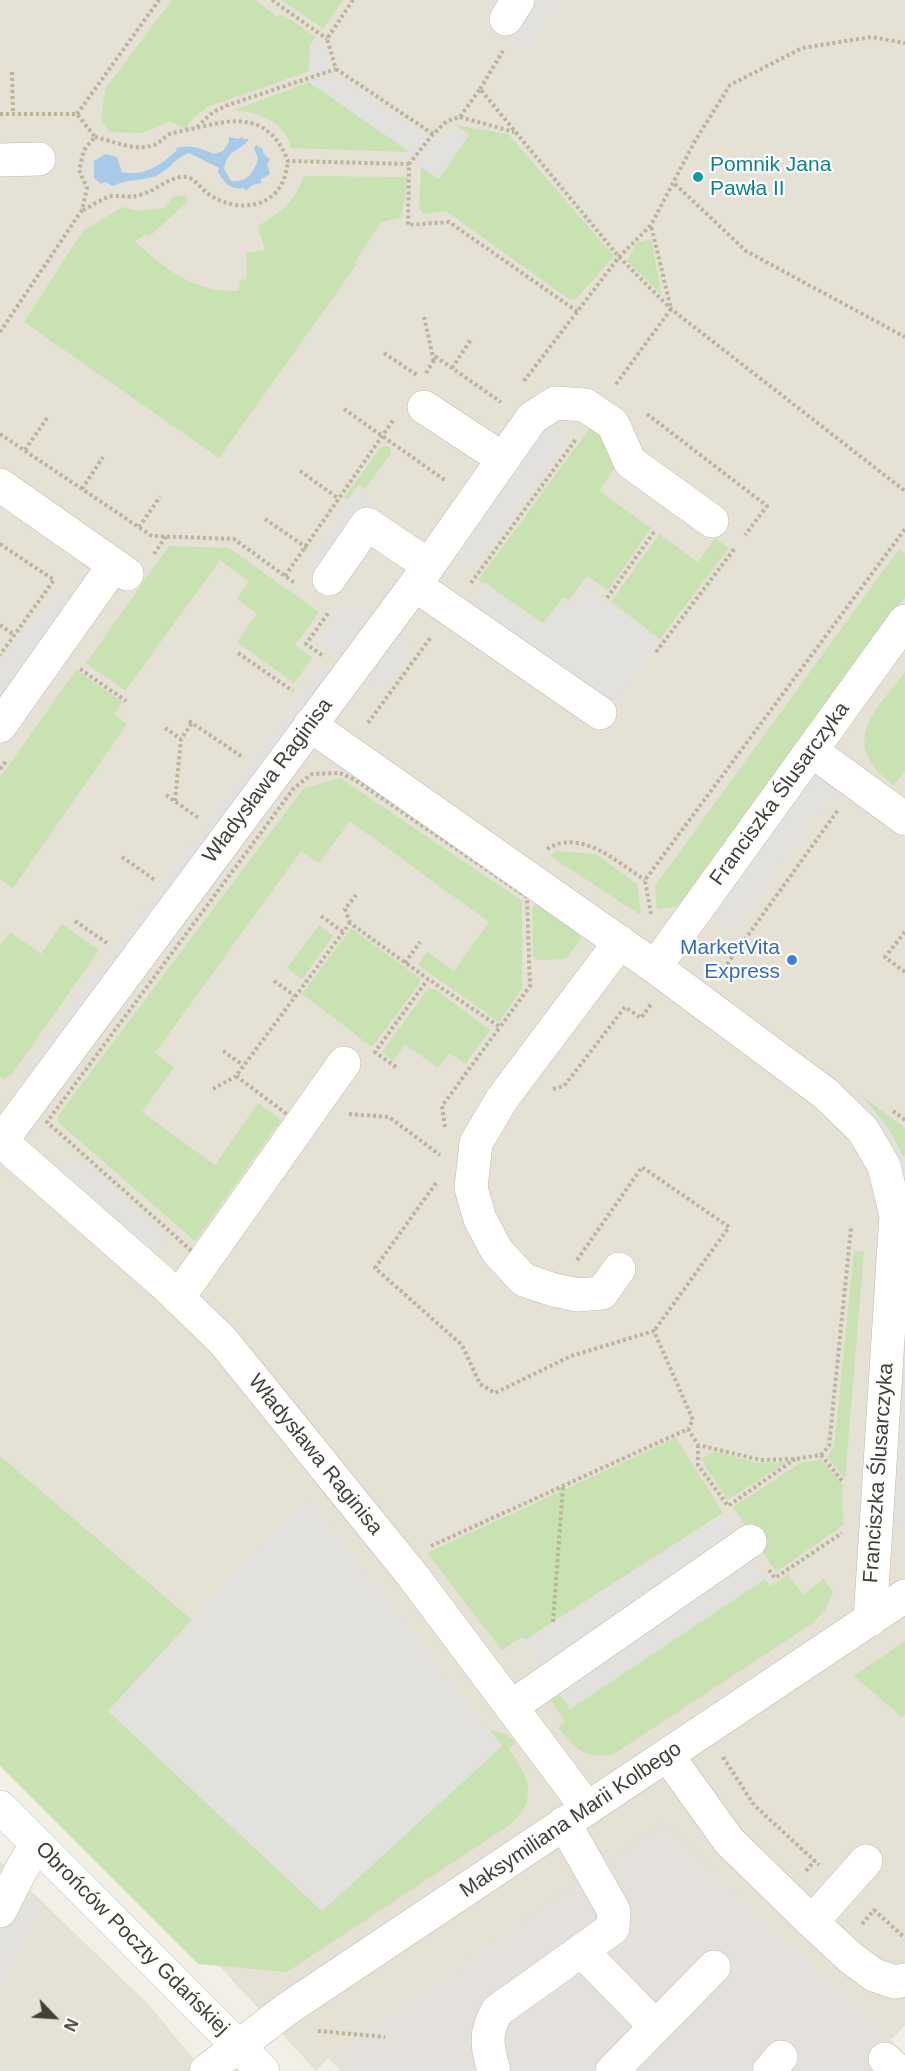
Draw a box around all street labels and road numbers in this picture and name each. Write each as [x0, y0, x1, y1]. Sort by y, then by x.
street label: Władysława Raginisa [198, 694, 338, 868]
street label: Franciszka Ślusarczyka [705, 697, 855, 891]
street label: Franciszka Ślusarczyka [859, 1362, 899, 1584]
street label: Władysława Raginisa [242, 1370, 388, 1540]
street label: Maksymiliana Marii Kolbego [456, 1736, 686, 1904]
street label: Obrońców Poczty Gdańskiej [30, 1837, 234, 2041]

